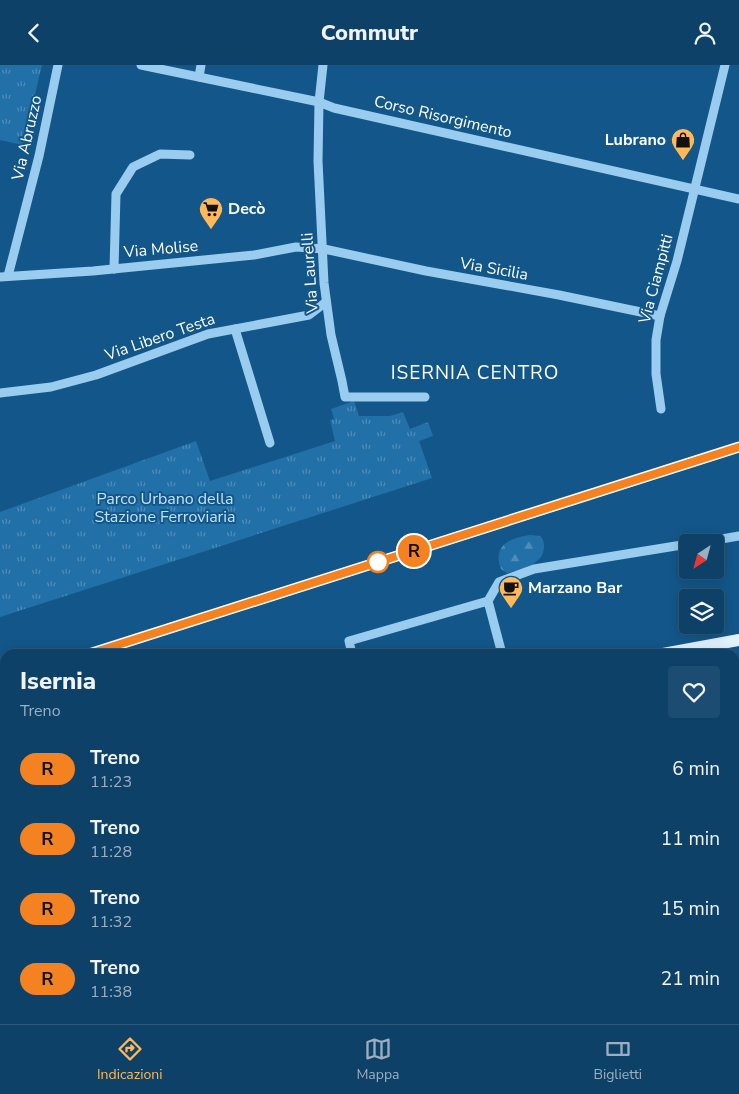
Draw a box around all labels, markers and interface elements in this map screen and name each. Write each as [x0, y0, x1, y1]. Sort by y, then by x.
text: Commutr [321, 18, 418, 48]
icon: back [20, 19, 48, 47]
icon: person [691, 19, 719, 47]
street label: Corso Risorgimento [372, 90, 514, 144]
street label: Via Abruzzo [6, 93, 47, 184]
shop icon: Lubrano [670, 127, 696, 161]
place label: Lubrano [605, 129, 666, 151]
supermarket icon: Decò [198, 196, 224, 230]
place label: Decò [228, 198, 265, 220]
street label: Via Laurelli [296, 232, 324, 315]
street label: Via Ciampitti [633, 232, 678, 327]
street label: Via Molise [122, 235, 199, 263]
street label: Via Sicilia [457, 252, 530, 286]
street label: Via Libero Testa [101, 308, 218, 366]
district label: ISERNIA CENTRO [391, 360, 559, 386]
park label: Parco Urbano della Stazione Ferroviaria [94, 488, 236, 528]
north arrow [679, 534, 724, 579]
map controls [679, 534, 724, 634]
line badge: R [398, 535, 430, 567]
text: R [408, 539, 420, 563]
unlabelled marker [367, 551, 389, 573]
cafe icon: Marzano Bar [498, 575, 524, 609]
place label: Marzano Bar [528, 577, 623, 599]
button: layers [679, 589, 724, 634]
text: Isernia [20, 665, 96, 697]
button: heart [668, 666, 720, 718]
text: Treno [20, 700, 61, 722]
text: Treno [90, 745, 140, 771]
text: 6 min [672, 756, 720, 782]
text: R [41, 757, 54, 781]
text: 11:23 [90, 771, 132, 793]
text: Treno [90, 815, 140, 841]
text: 11 min [661, 826, 720, 852]
text: R [41, 827, 54, 851]
text: 11:28 [90, 841, 132, 863]
text: Treno [90, 885, 140, 911]
text: 15 min [661, 896, 720, 922]
text: R [41, 897, 54, 921]
text: 11:32 [90, 911, 132, 933]
text: Treno [90, 955, 140, 981]
text: 21 min [661, 966, 720, 992]
text: R [41, 967, 54, 991]
text: 11:38 [90, 981, 132, 1003]
tab: Indicazioni [97, 1035, 162, 1084]
tab: Mappa [356, 1035, 400, 1084]
tab: Biglietti [593, 1035, 642, 1084]

